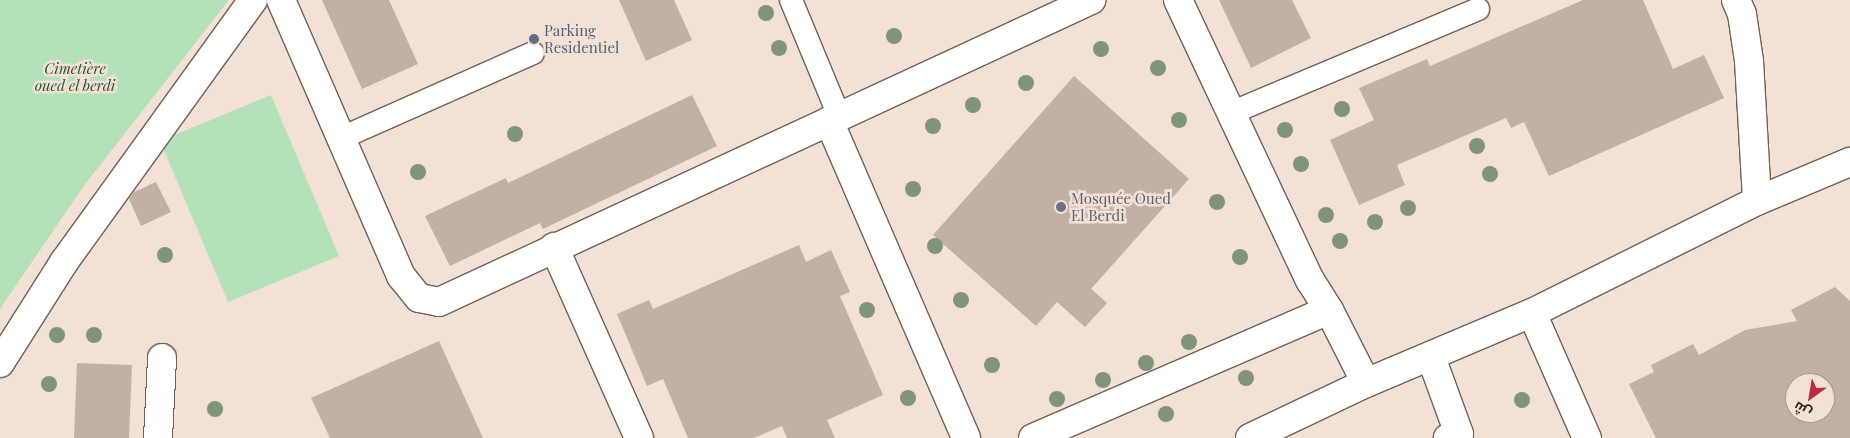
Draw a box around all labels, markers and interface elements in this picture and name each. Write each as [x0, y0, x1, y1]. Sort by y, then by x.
place label: Parking Residentiel [544, 21, 619, 56]
marker: Parking Residentiel [528, 33, 540, 45]
park label: Cimetière oued el berdi [34, 59, 116, 94]
place label: Mosquée Oued El Berdi [1071, 189, 1171, 224]
marker: Mosquée Oued El Berdi [1055, 201, 1067, 213]
north arrow [1785, 373, 1835, 423]
text: ش [1790, 397, 1815, 423]

